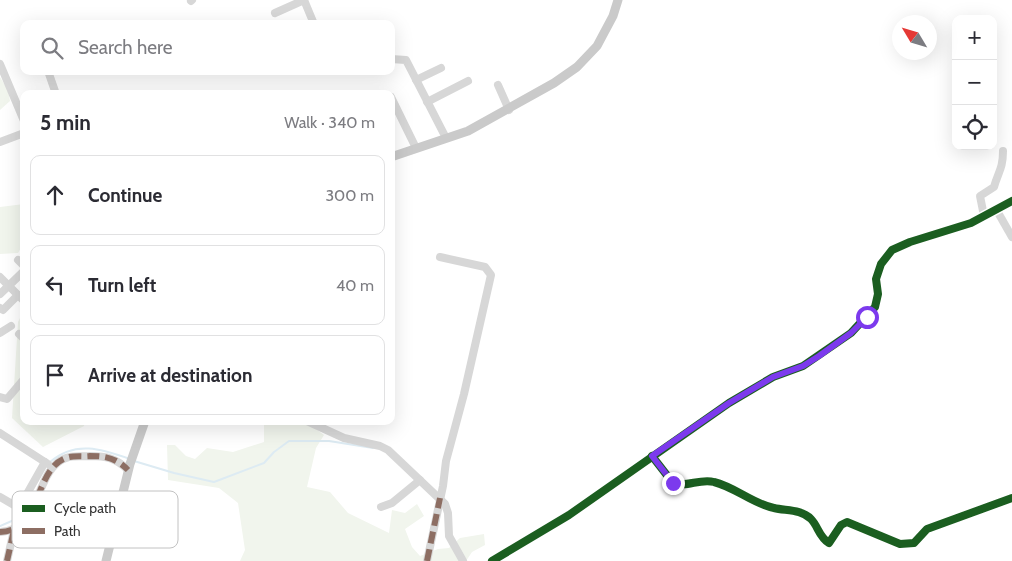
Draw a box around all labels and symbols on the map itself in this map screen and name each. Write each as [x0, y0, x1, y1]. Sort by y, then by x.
north arrow [892, 15, 937, 60]
route start [856, 306, 879, 329]
route end [662, 472, 685, 495]
legend [12, 491, 178, 548]
text: Cycle path [54, 499, 116, 517]
text: Path [54, 522, 81, 540]

